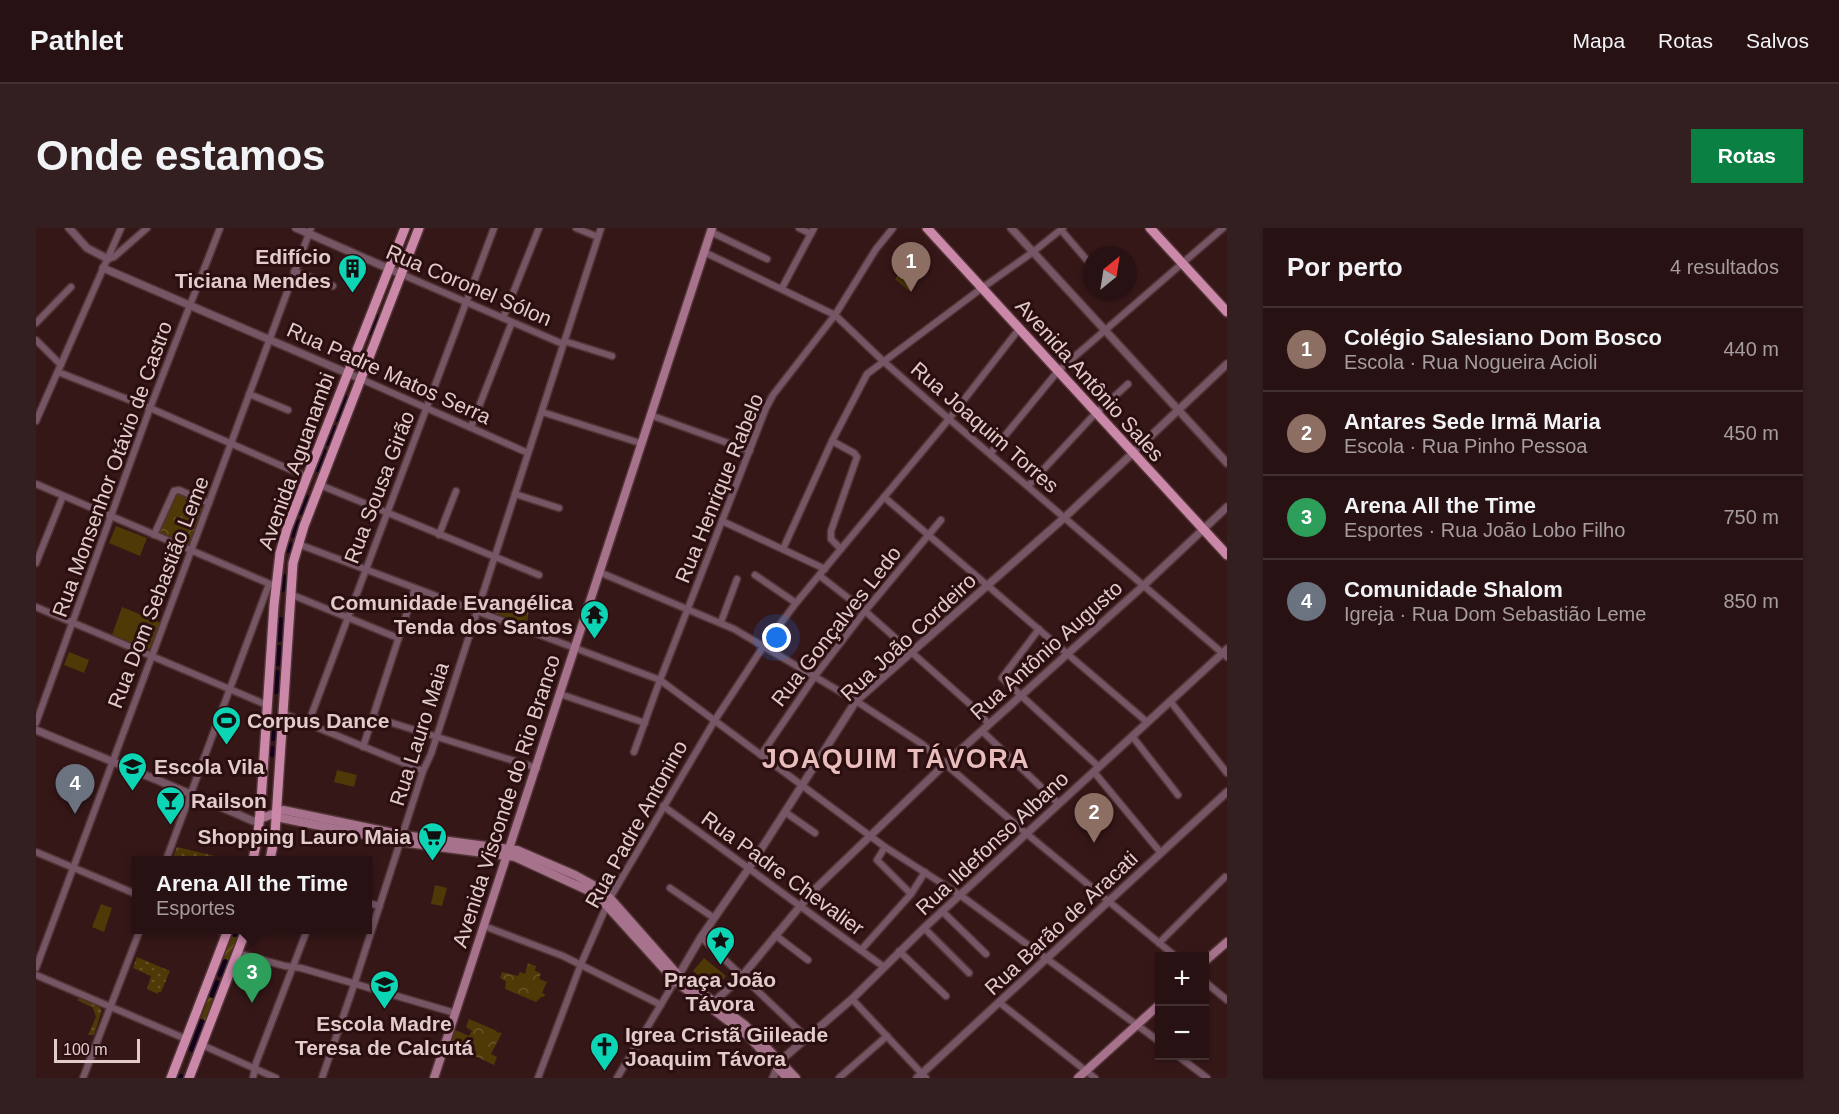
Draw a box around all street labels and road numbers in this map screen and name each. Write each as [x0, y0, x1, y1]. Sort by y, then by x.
street label: Rua Coronel Sólon [383, 240, 555, 330]
street label: Avenida Antônio Sales [1011, 294, 1169, 466]
street label: Rua Monsenhor Otávio de Castro [48, 318, 176, 620]
street label: Rua Padre Matos Serra [284, 318, 495, 428]
street label: Rua Joaquim Torres [907, 357, 1063, 497]
street label: Avenida Aguanambi [253, 369, 339, 553]
street label: Rua Henrique Rabelo [671, 390, 767, 586]
street label: Rua Sousa Girão [339, 408, 419, 566]
street label: Rua Dom Sebastião Leme [103, 473, 213, 711]
street label: Rua Gonçalves Ledo [767, 542, 905, 710]
street label: Rua João Cordeiro [836, 568, 980, 706]
street label: Rua Antônio Augusto [965, 576, 1127, 724]
street label: Avenida Visconde do Rio Branco [448, 652, 564, 950]
street label: Rua Lauro Maia [385, 659, 453, 809]
street label: Rua Padre Antonino [580, 736, 692, 912]
street label: Rua Ildefonso Albano [911, 767, 1073, 919]
street label: Rua Padre Chevalier [697, 806, 869, 940]
street label: Rua Barão de Aracati [980, 847, 1142, 999]

